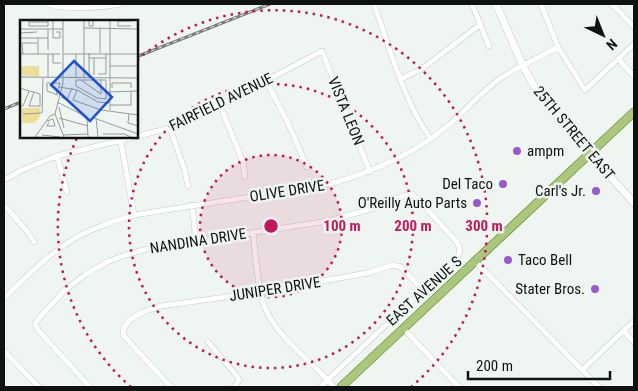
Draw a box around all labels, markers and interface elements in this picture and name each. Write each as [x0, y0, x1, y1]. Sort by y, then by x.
north arrow [578, 10, 628, 60]
inset map [20, 20, 138, 138]
text: N [603, 36, 620, 53]
street label: FAIRFIELD AVENUE [166, 69, 276, 135]
street label: VISTA LEON [324, 74, 368, 148]
street label: 25TH STREET EAST [530, 83, 618, 184]
place label: ampm [527, 142, 564, 160]
marker: ampm [511, 145, 523, 157]
place label: Del Taco [442, 175, 493, 193]
street label: OLIVE DRIVE [248, 176, 326, 206]
marker: Del Taco [497, 178, 509, 190]
place label: Carl's Jr. [535, 182, 586, 200]
marker: Carl's Jr. [590, 185, 602, 197]
place label: O'Reilly Auto Parts [358, 194, 467, 212]
marker: O'Reilly Auto Parts [471, 197, 483, 209]
centre of rings [262, 217, 280, 235]
text: 100 m [323, 217, 361, 235]
text: 200 m [394, 217, 432, 235]
text: 300 m [465, 217, 503, 235]
street label: NANDINA DRIVE [149, 224, 247, 258]
place label: Taco Bell [518, 251, 572, 269]
street label: EAST AVENUE S [383, 252, 466, 330]
marker: Taco Bell [502, 254, 514, 266]
street label: JUNIPER DRIVE [228, 273, 322, 305]
place label: Stater Bros. [515, 280, 585, 298]
marker: Stater Bros. [589, 283, 601, 295]
scale bar [468, 348, 610, 380]
text: 200 m [476, 357, 513, 375]

